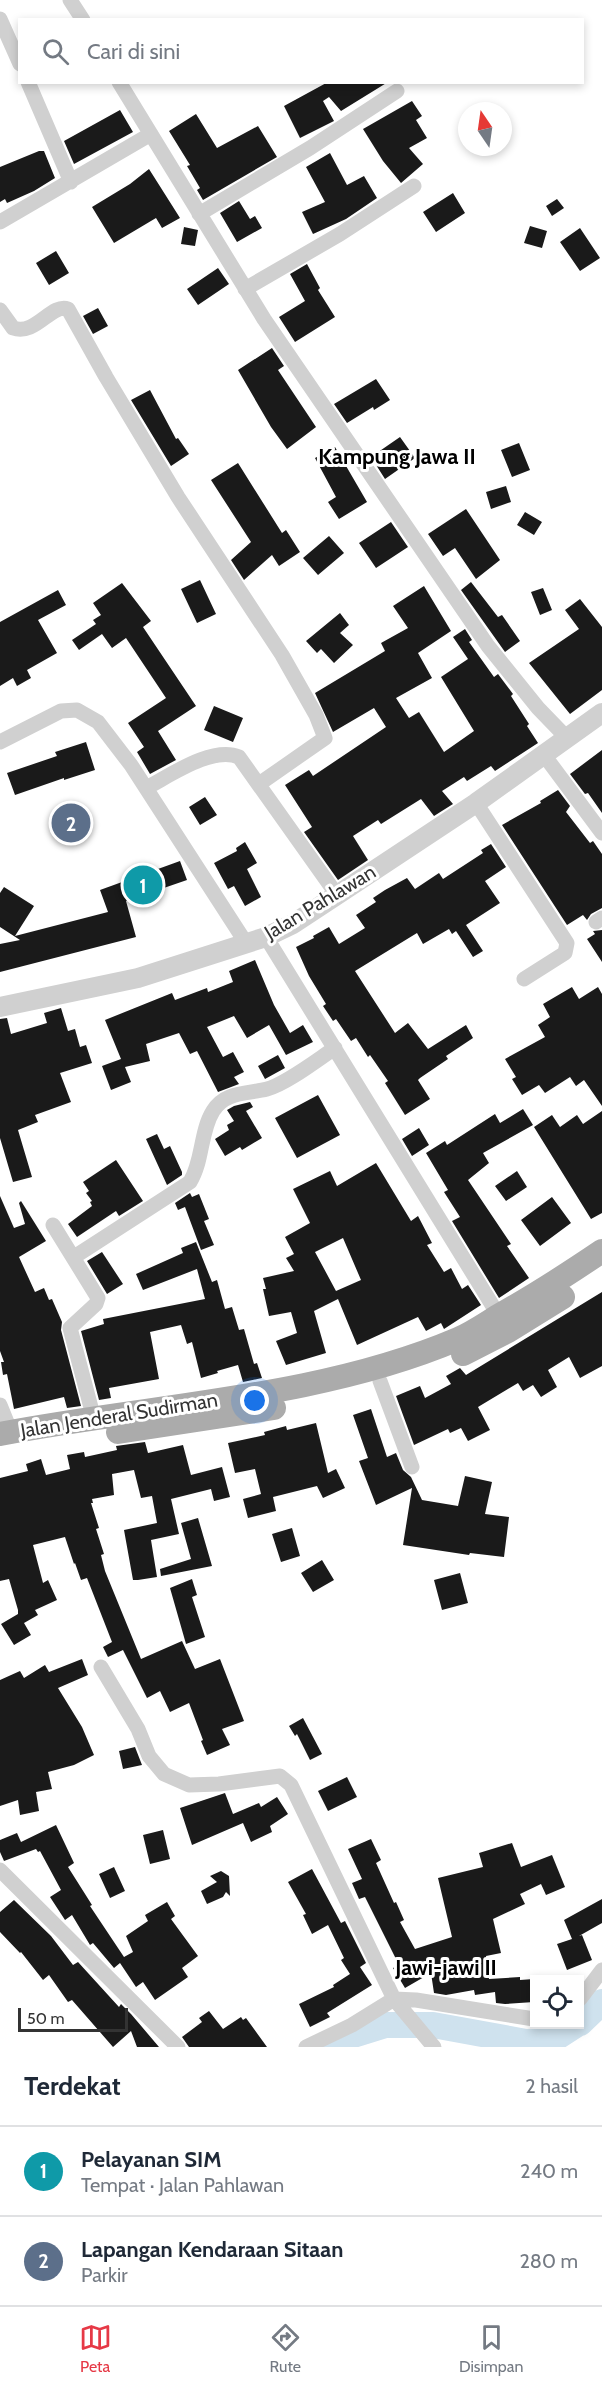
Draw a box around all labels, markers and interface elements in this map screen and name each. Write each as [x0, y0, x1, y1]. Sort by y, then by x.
search box [18, 18, 584, 84]
icon: search [39, 35, 72, 68]
text: Cari di sini [87, 38, 180, 65]
north arrow [458, 102, 512, 156]
district label: Kampung Jawa II [318, 443, 476, 470]
pin: 2 [52, 800, 90, 846]
street label: Jalan Pahlawan [259, 859, 380, 945]
pin: 1 [124, 862, 162, 908]
your location [240, 1386, 269, 1415]
street label: Jalan Jenderal Sudirman [18, 1388, 219, 1443]
district label: Jawi-jawi II [394, 1954, 497, 1981]
map controls [530, 1975, 584, 2029]
button: locate [530, 1975, 584, 2029]
scale bar [18, 2005, 128, 2032]
text: 50 m [27, 2009, 64, 2028]
text: Terdekat [24, 2070, 121, 2102]
text: 2 hasil [525, 2074, 578, 2098]
text: Pelayanan SIM [81, 2146, 221, 2173]
text: 1 [40, 2159, 47, 2183]
text: 240 m [520, 2159, 578, 2183]
text: Tempat · Jalan Pahlawan [81, 2173, 284, 2197]
text: Lapangan Kendaraan Sitaan [81, 2236, 343, 2263]
text: 2 [38, 2249, 49, 2273]
text: 280 m [519, 2249, 578, 2273]
text: Parkir [81, 2263, 128, 2287]
tab: Peta [79, 2321, 112, 2376]
tab: Rute [269, 2321, 302, 2376]
tab: Disimpan [459, 2321, 523, 2376]

